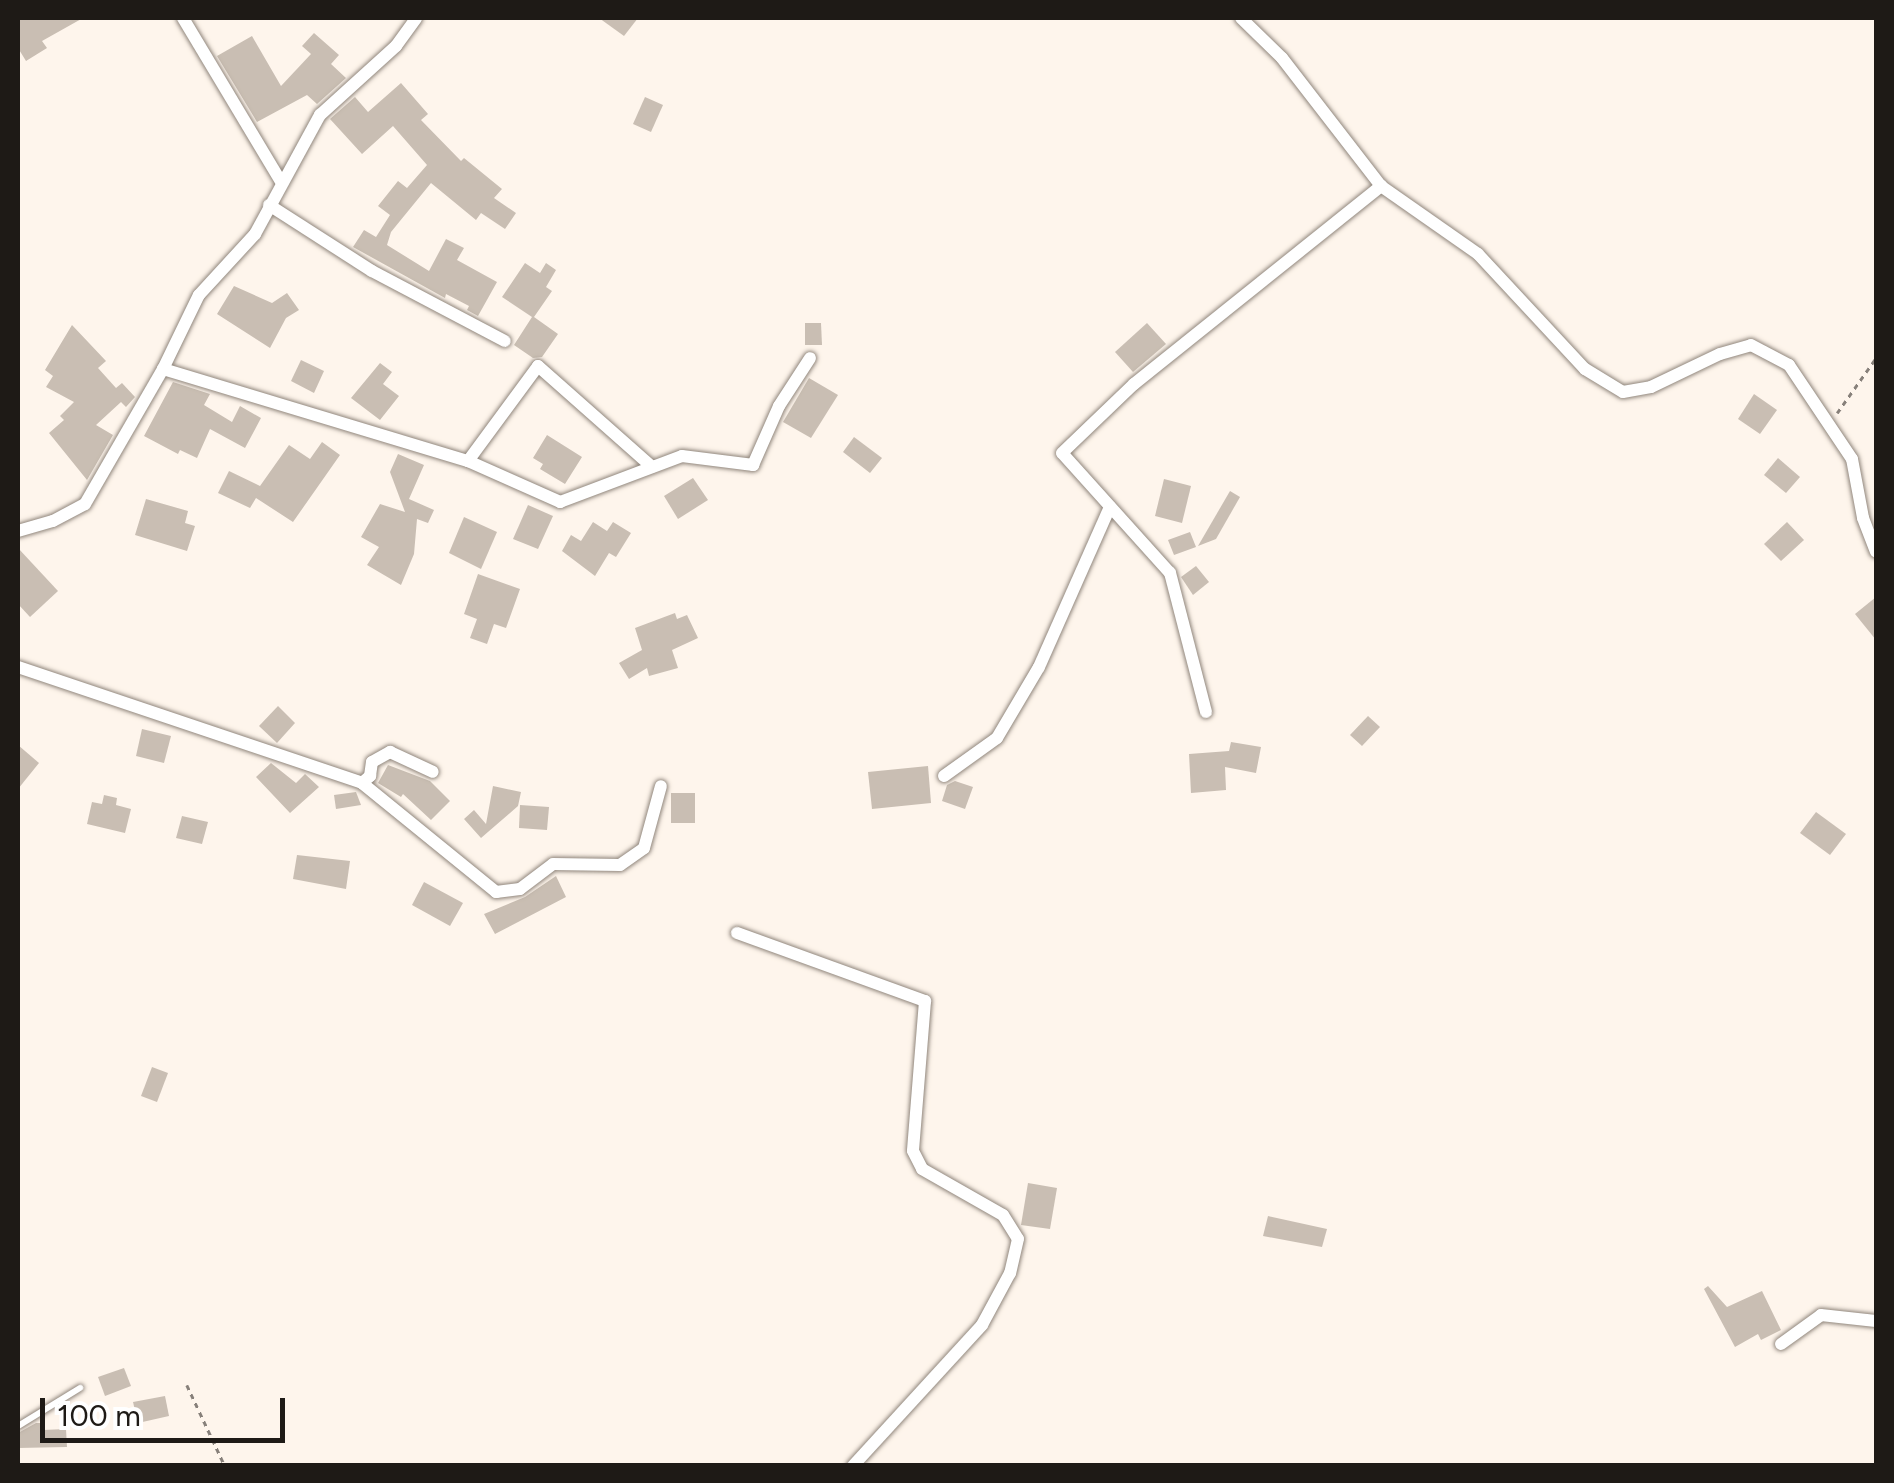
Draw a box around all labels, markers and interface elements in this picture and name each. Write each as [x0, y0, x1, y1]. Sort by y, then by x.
scale bar [45, 1378, 290, 1440]
text: 100 m [57, 1397, 141, 1434]

